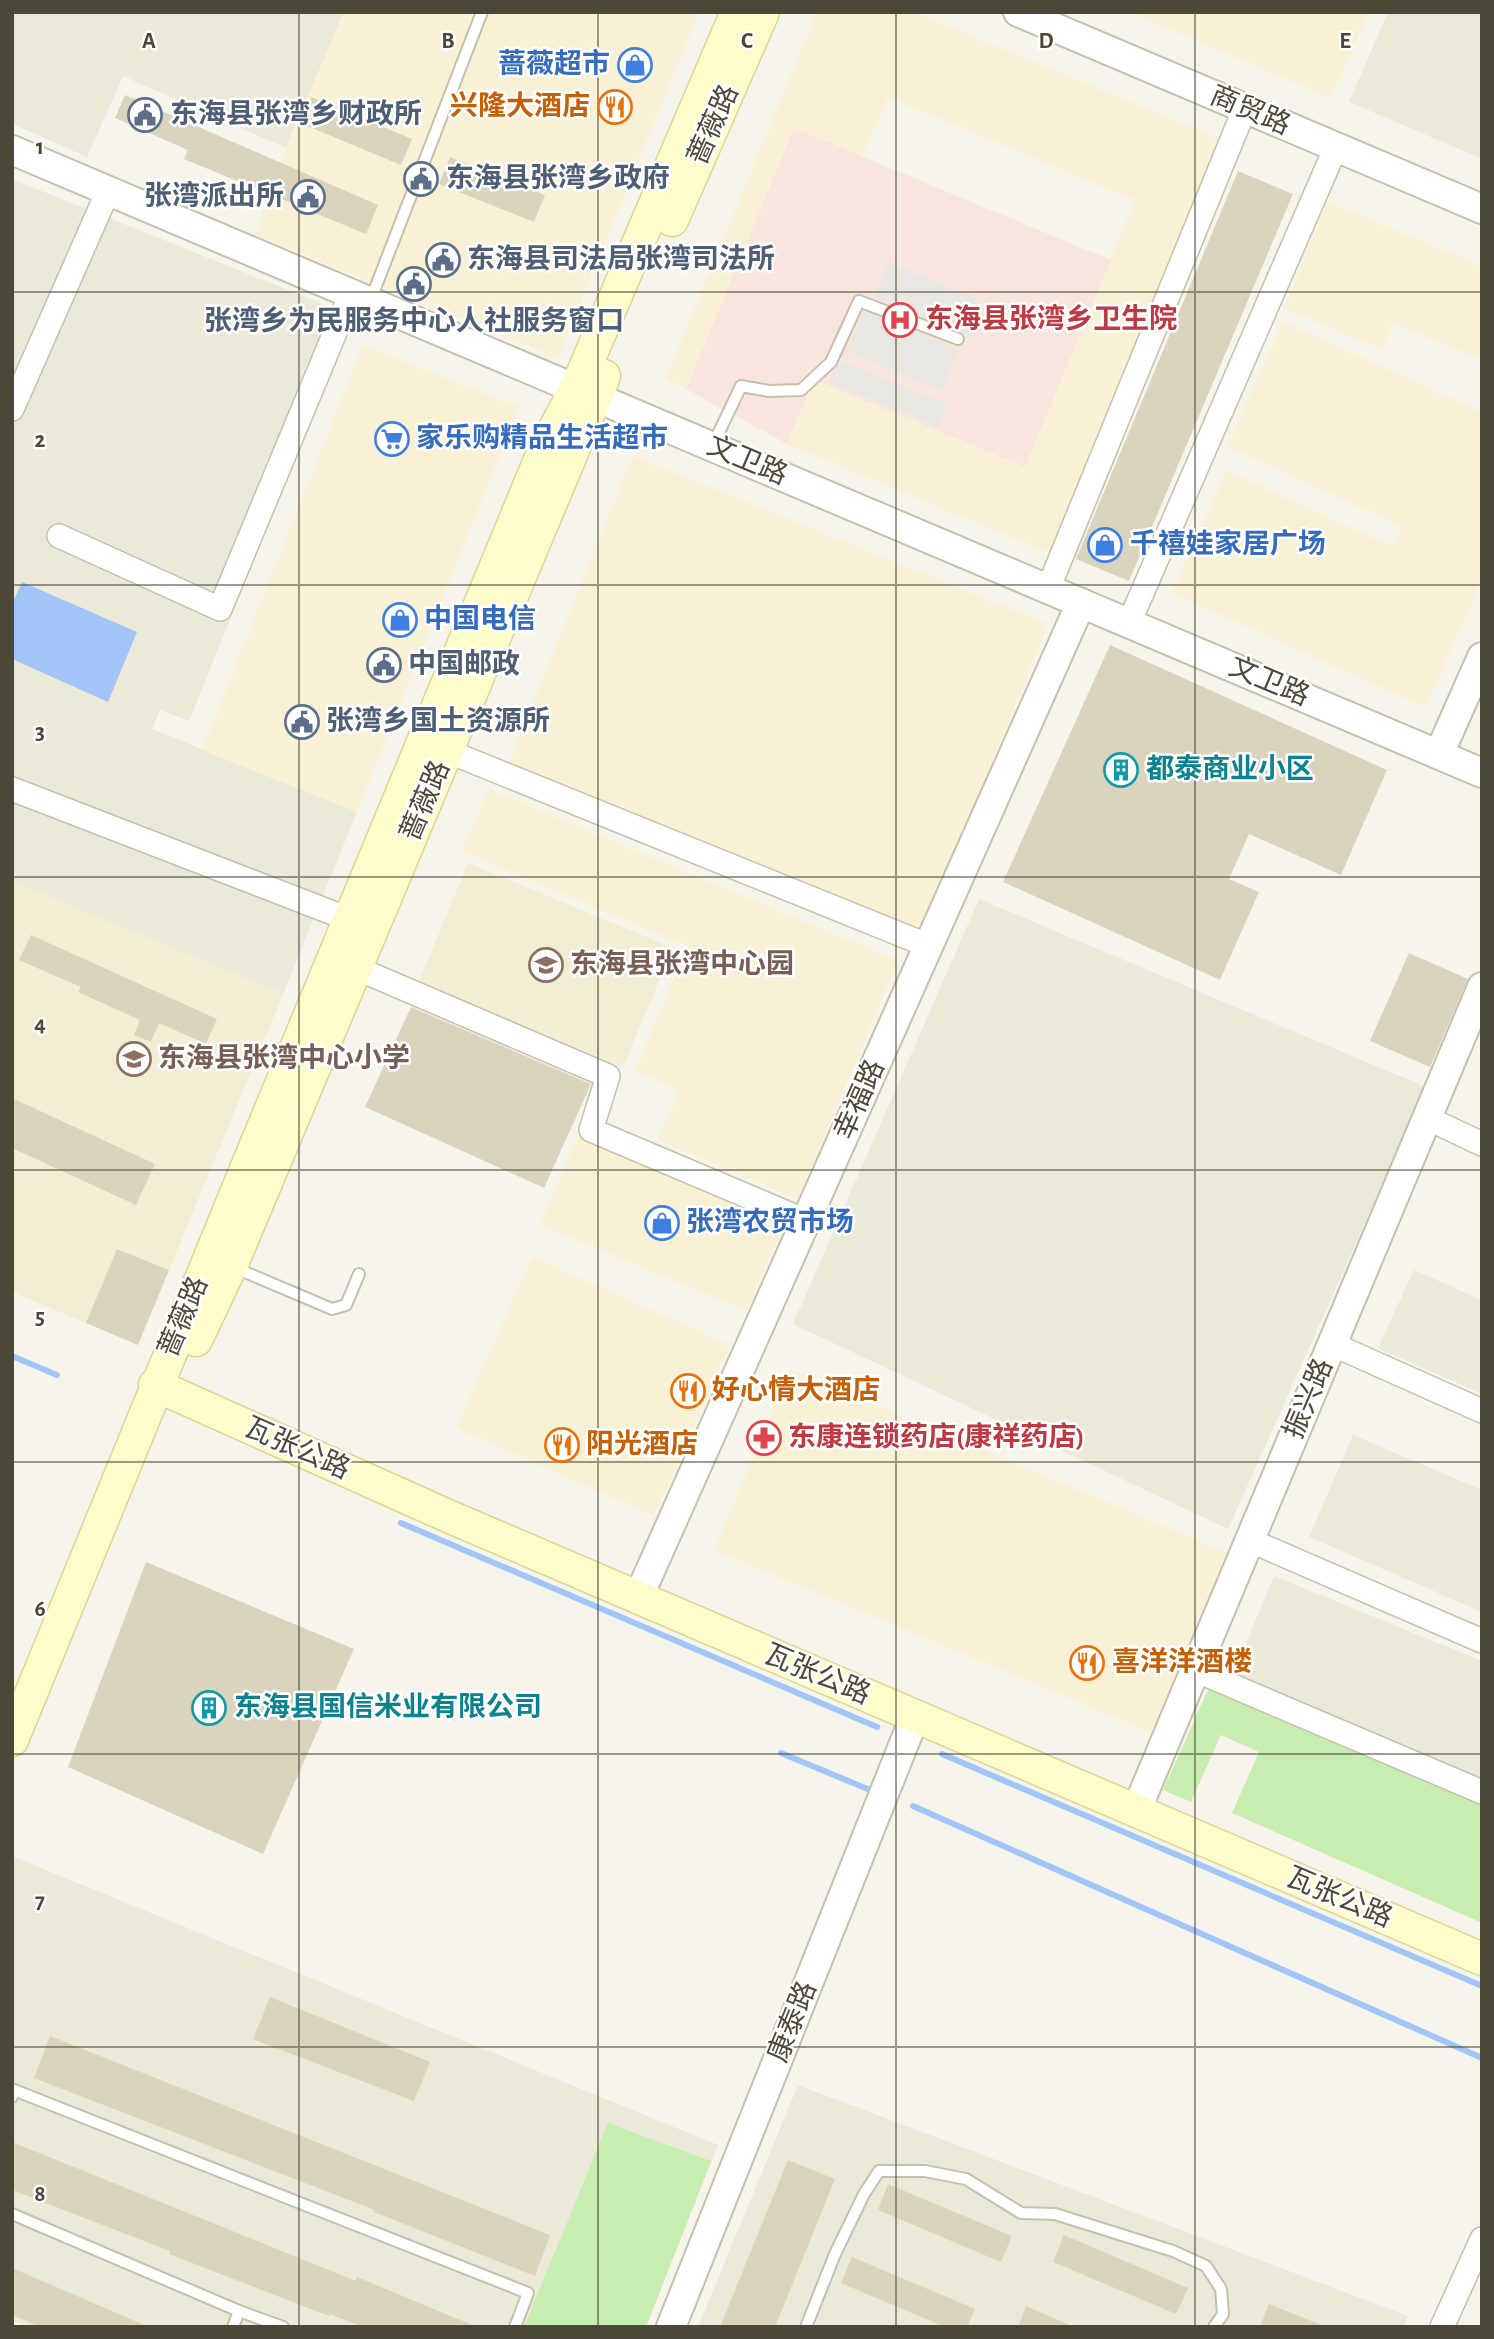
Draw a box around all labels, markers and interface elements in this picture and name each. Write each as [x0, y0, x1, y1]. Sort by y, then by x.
text: A [142, 30, 156, 53]
text: B [441, 30, 455, 53]
text: C [741, 30, 753, 53]
text: D [1038, 30, 1054, 53]
text: E [1339, 30, 1351, 53]
shop icon: 蔷薇超市 [616, 46, 654, 84]
place label: 蔷薇超市 [498, 48, 610, 79]
street label: 蔷薇路 [682, 80, 744, 169]
street label: 商贸路 [1206, 80, 1295, 140]
restaurant icon: 兴隆大酒店 [596, 88, 634, 126]
place label: 兴隆大酒店 [450, 90, 590, 121]
public building icon: 东海县张湾乡财政所 [126, 96, 164, 134]
place label: 东海县张湾乡财政所 [170, 98, 422, 129]
text: 1 [36, 136, 44, 159]
public building icon: 东海县张湾乡政府 [402, 160, 440, 198]
place label: 东海县张湾乡政府 [446, 162, 670, 193]
public building icon: 张湾派出所 [289, 178, 327, 216]
place label: 张湾派出所 [144, 180, 284, 211]
public building icon: 东海县司法局张湾司法所 [424, 241, 462, 279]
place label: 东海县司法局张湾司法所 [467, 243, 775, 274]
public building icon: 张湾乡为民服务中心人社服务窗口 [395, 265, 433, 303]
hospital icon: 东海县张湾乡卫生院 [881, 301, 919, 339]
place label: 东海县张湾乡卫生院 [925, 303, 1177, 334]
place label: 张湾乡为民服务中心人社服务窗口 [204, 305, 624, 336]
supermarket icon: 家乐购精品生活超市 [373, 420, 411, 458]
place label: 家乐购精品生活超市 [416, 422, 668, 453]
text: 2 [35, 429, 46, 452]
street label: 文卫路 [703, 430, 792, 490]
shop icon: 千禧娃家居广场 [1086, 526, 1124, 564]
place label: 千禧娃家居广场 [1130, 528, 1326, 559]
shop icon: 中国电信 [381, 601, 419, 639]
place label: 中国电信 [424, 603, 536, 634]
public building icon: 中国邮政 [365, 646, 403, 684]
place label: 中国邮政 [408, 649, 520, 679]
street label: 文卫路 [1225, 651, 1314, 711]
public building icon: 张湾乡国土资源所 [283, 703, 321, 741]
place label: 张湾乡国土资源所 [326, 705, 550, 736]
text: 3 [35, 721, 45, 744]
building icon: 都泰商业小区 [1102, 751, 1140, 789]
place label: 都泰商业小区 [1146, 754, 1314, 784]
street label: 蔷薇路 [395, 756, 455, 845]
school or university icon: 东海县张湾中心园 [527, 946, 565, 984]
place label: 东海县张湾中心园 [570, 948, 794, 979]
text: 4 [34, 1013, 46, 1036]
school or university icon: 东海县张湾中心小学 [115, 1040, 153, 1078]
place label: 东海县张湾中心小学 [158, 1042, 410, 1073]
street label: 幸福路 [828, 1055, 890, 1144]
shop icon: 张湾农贸市场 [643, 1204, 681, 1242]
place label: 张湾农贸市场 [686, 1206, 854, 1237]
street label: 蔷薇路 [153, 1272, 213, 1361]
text: 5 [35, 1306, 45, 1329]
street label: 振兴路 [1278, 1354, 1338, 1443]
restaurant icon: 好心情大酒店 [669, 1372, 707, 1410]
place label: 好心情大酒店 [712, 1374, 880, 1405]
street label: 瓦张公路 [240, 1412, 355, 1485]
pharmacy icon: 东康连锁药店(康祥药店) [745, 1419, 783, 1457]
place label: 东康连锁药店(康祥药店) [788, 1421, 1085, 1452]
restaurant icon: 阳光酒店 [543, 1426, 581, 1464]
place label: 阳光酒店 [586, 1428, 698, 1459]
text: 6 [34, 1598, 46, 1621]
street label: 瓦张公路 [760, 1638, 875, 1710]
restaurant icon: 喜洋洋酒楼 [1068, 1644, 1106, 1682]
place label: 喜洋洋酒楼 [1112, 1646, 1252, 1677]
building icon: 东海县国信米业有限公司 [190, 1689, 228, 1727]
place label: 东海县国信米业有限公司 [234, 1691, 542, 1722]
street label: 瓦张公路 [1282, 1861, 1397, 1933]
text: 7 [35, 1890, 45, 1913]
street label: 康泰路 [762, 1977, 822, 2066]
text: 8 [34, 2183, 46, 2206]

